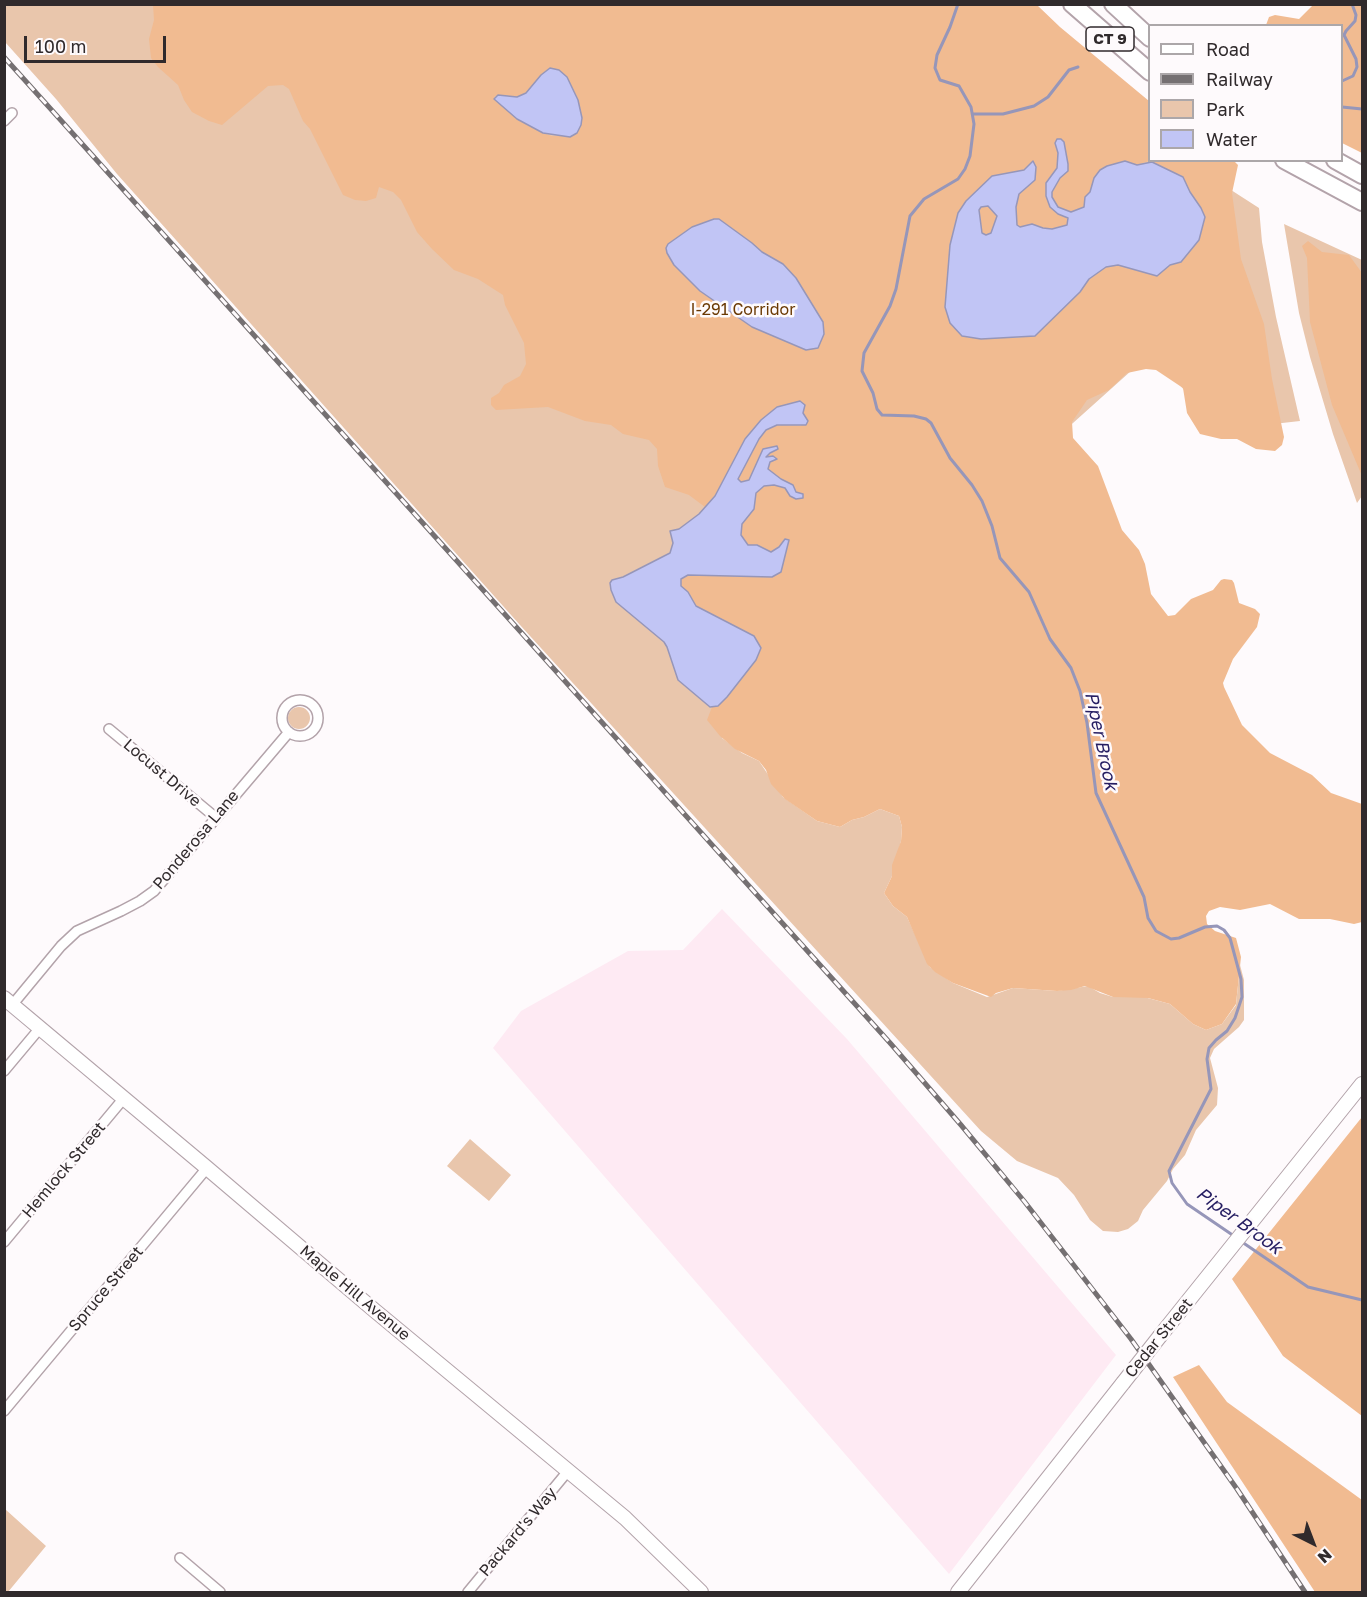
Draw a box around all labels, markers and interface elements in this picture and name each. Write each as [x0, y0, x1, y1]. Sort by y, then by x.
scale bar [27, 24, 170, 62]
legend [1148, 24, 1343, 162]
road number: CT 9 [1086, 27, 1134, 51]
text: 100 m [35, 35, 86, 57]
text: Road [1206, 38, 1250, 60]
text: Railway [1206, 68, 1273, 90]
text: Park [1206, 98, 1245, 120]
text: Water [1206, 128, 1257, 150]
park label: I-291 Corridor [691, 300, 795, 320]
water label: Piper Brook [1080, 690, 1122, 792]
street label: Locust Drive [119, 735, 205, 811]
street label: Ponderosa Lane [149, 787, 243, 893]
street label: Hemlock Street [18, 1118, 110, 1222]
water label: Piper Brook [1192, 1183, 1286, 1259]
street label: Maple Hill Avenue [296, 1241, 414, 1345]
street label: Spruce Street [65, 1242, 147, 1336]
street label: Cedar Street [1121, 1294, 1197, 1382]
street label: Packard's Way [475, 1484, 561, 1580]
north arrow [1283, 1513, 1343, 1573]
text: N [1314, 1545, 1336, 1568]

